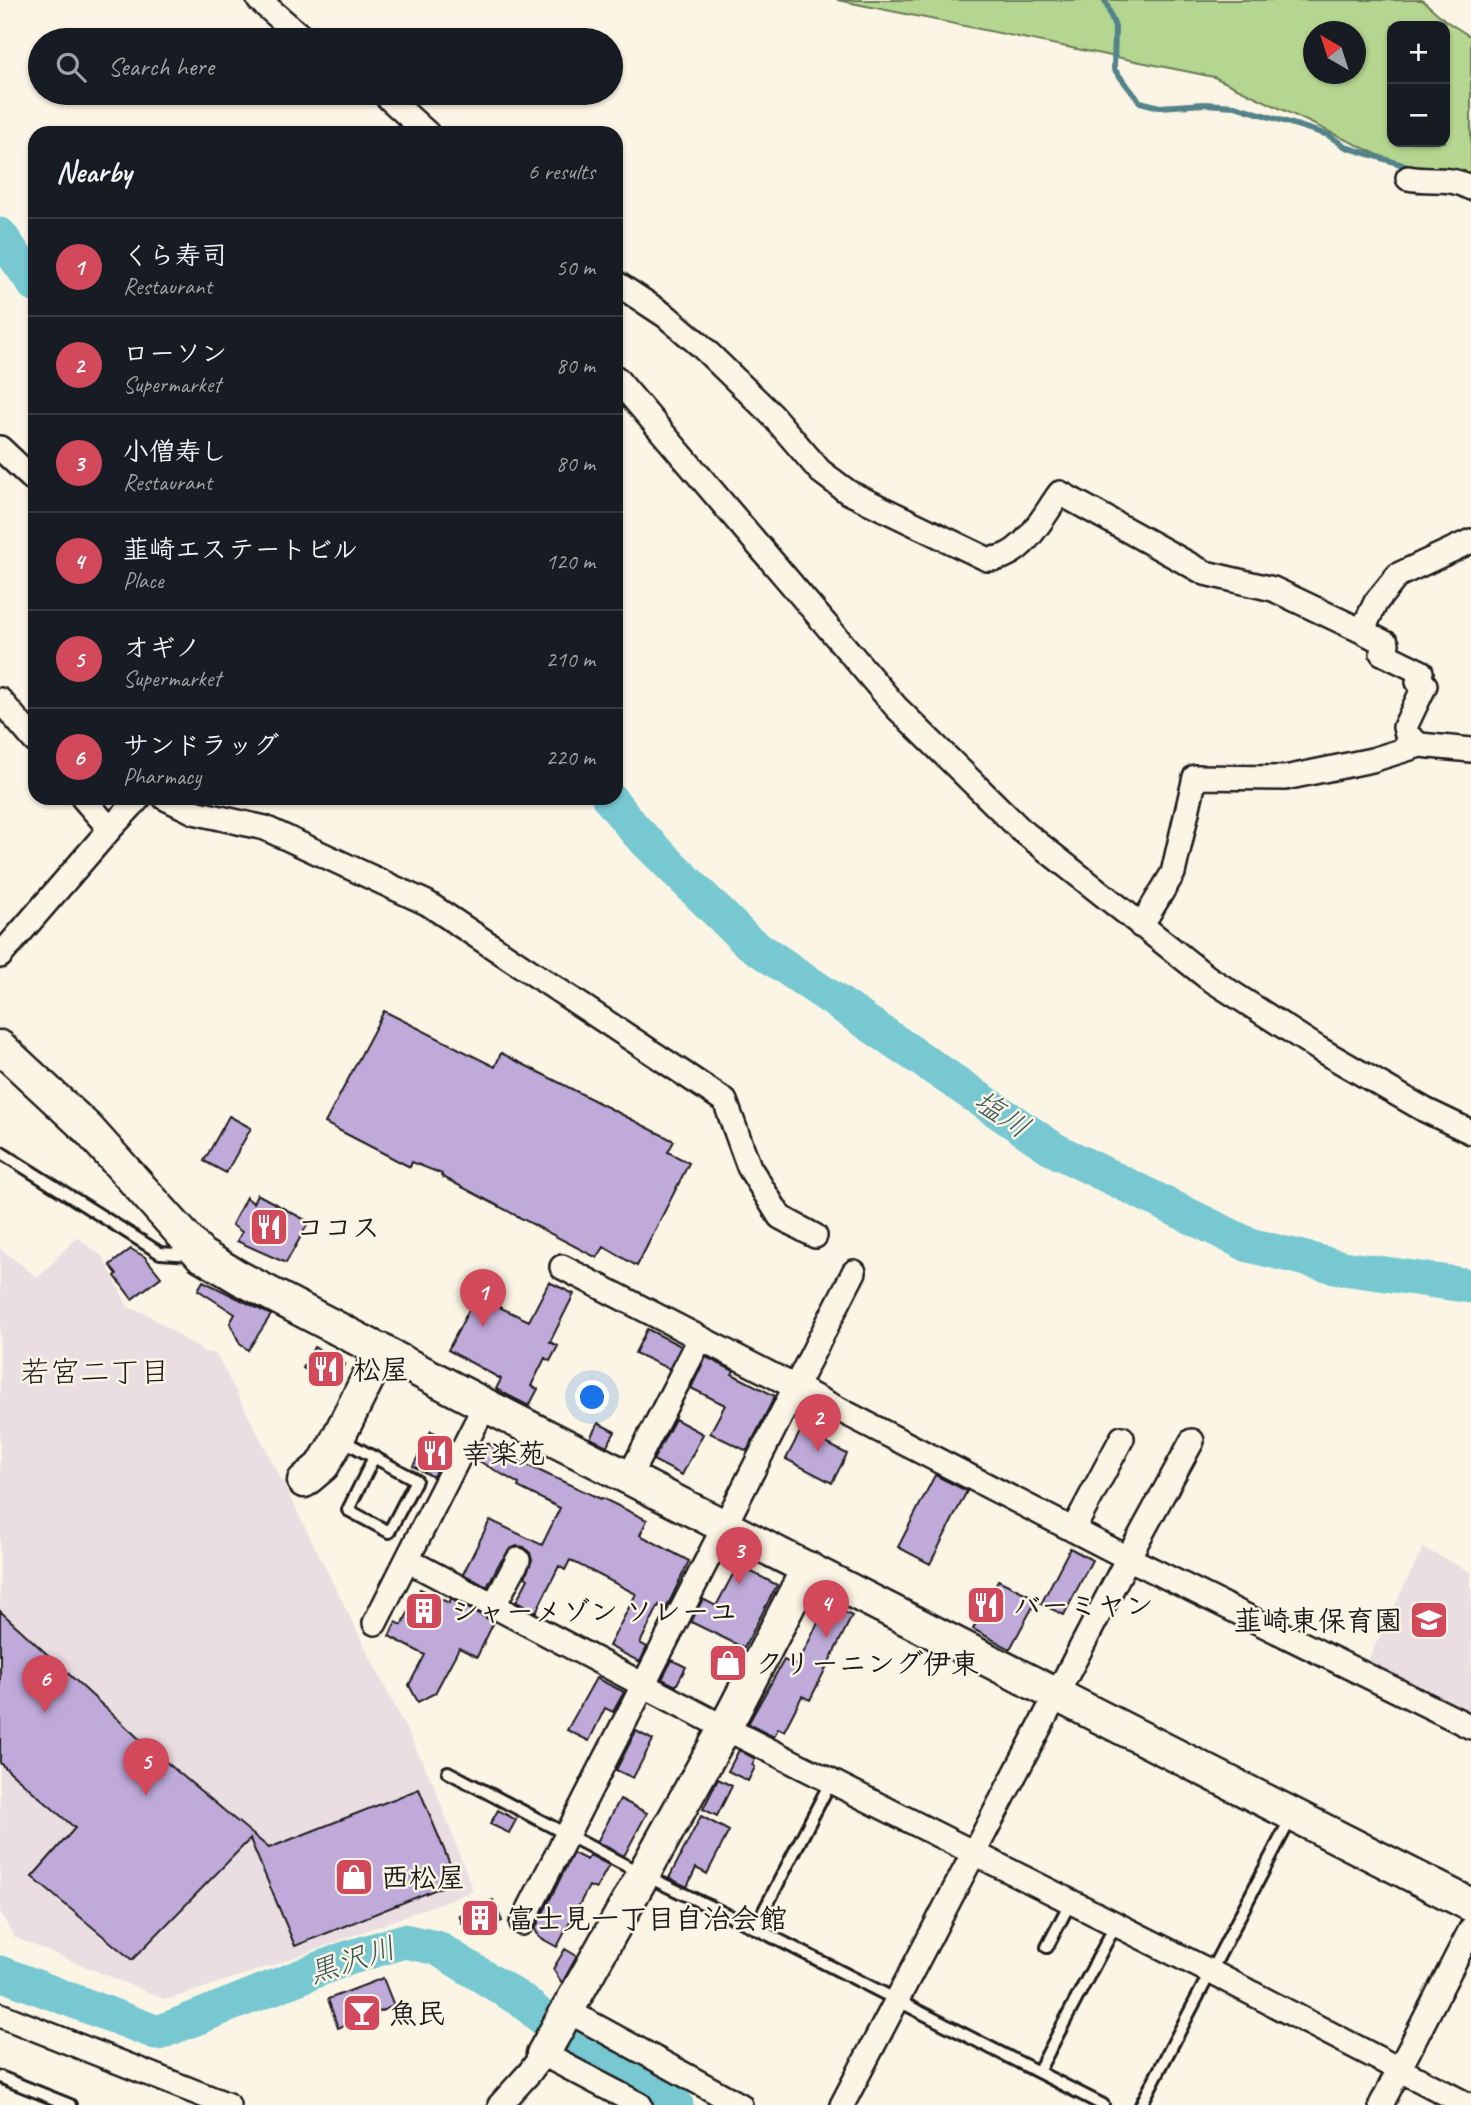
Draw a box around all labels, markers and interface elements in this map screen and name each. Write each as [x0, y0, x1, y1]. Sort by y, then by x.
north arrow [1303, 21, 1366, 84]
map controls [1387, 21, 1450, 147]
button: + [1387, 21, 1450, 84]
search box [28, 28, 623, 105]
icon: search [52, 48, 90, 86]
text: Search here [108, 50, 214, 83]
button: − [1387, 84, 1450, 147]
text: Nearby [56, 153, 132, 191]
text: 6 results [528, 157, 595, 186]
text: くら寿司 [123, 239, 227, 272]
text: 1 [74, 253, 84, 282]
text: 50 m [556, 253, 595, 282]
text: Restaurant [123, 272, 212, 301]
text: ローソン [123, 337, 227, 370]
text: 2 [74, 351, 84, 380]
text: 80 m [556, 351, 595, 380]
text: Supermarket [123, 370, 221, 399]
text: 小僧寿し [123, 435, 227, 468]
text: 3 [74, 449, 84, 478]
text: 80 m [556, 449, 595, 478]
text: Restaurant [123, 468, 212, 497]
text: 韮崎エステートビル [123, 533, 358, 566]
text: 4 [74, 547, 84, 576]
text: 120 m [546, 547, 595, 576]
text: Place [123, 566, 163, 595]
text: オギノ [123, 631, 200, 664]
text: 5 [74, 645, 84, 674]
text: 210 m [546, 645, 595, 674]
text: Supermarket [123, 664, 221, 693]
text: サンドラッグ [123, 729, 279, 762]
text: 6 [74, 743, 84, 772]
text: 220 m [546, 743, 595, 772]
text: Pharmacy [123, 762, 201, 791]
water label: 塩川 [967, 1081, 1037, 1147]
restaurant icon: ココス [248, 1206, 290, 1248]
place label: ココス [296, 1210, 380, 1245]
pin: 1 [460, 1269, 506, 1327]
restaurant icon: 松屋 [305, 1348, 347, 1390]
place label: 松屋 [353, 1352, 409, 1387]
district label: 若宮二丁目 [20, 1353, 170, 1391]
your location [575, 1380, 609, 1414]
pin: 2 [795, 1394, 841, 1452]
restaurant icon: 幸楽苑 [414, 1432, 456, 1474]
place label: 幸楽苑 [462, 1436, 546, 1471]
pin: 3 [716, 1527, 762, 1585]
pin: 4 [803, 1580, 849, 1638]
restaurant icon: バーミヤン [965, 1584, 1007, 1626]
place label: バーミヤン [1013, 1588, 1154, 1623]
building icon: シャーメゾン ソレーユ [403, 1590, 445, 1632]
place label: シャーメゾン ソレーユ [451, 1594, 738, 1629]
school or university icon: 韮崎東保育園 [1408, 1599, 1450, 1641]
place label: 韮崎東保育園 [1234, 1603, 1402, 1638]
shop icon: クリーニング伊東 [707, 1642, 749, 1684]
place label: クリーニング伊東 [755, 1646, 979, 1681]
pin: 6 [22, 1655, 68, 1713]
pin: 5 [123, 1738, 169, 1796]
shop icon: 西松屋 [333, 1856, 375, 1898]
place label: 西松屋 [381, 1860, 465, 1895]
building icon: 富士見一丁目自治会館 [459, 1897, 501, 1939]
place label: 富士見一丁目自治会館 [507, 1901, 787, 1936]
water label: 黒沢川 [303, 1928, 401, 1992]
bar icon: 魚民 [341, 1992, 383, 2034]
place label: 魚民 [389, 1996, 445, 2031]

